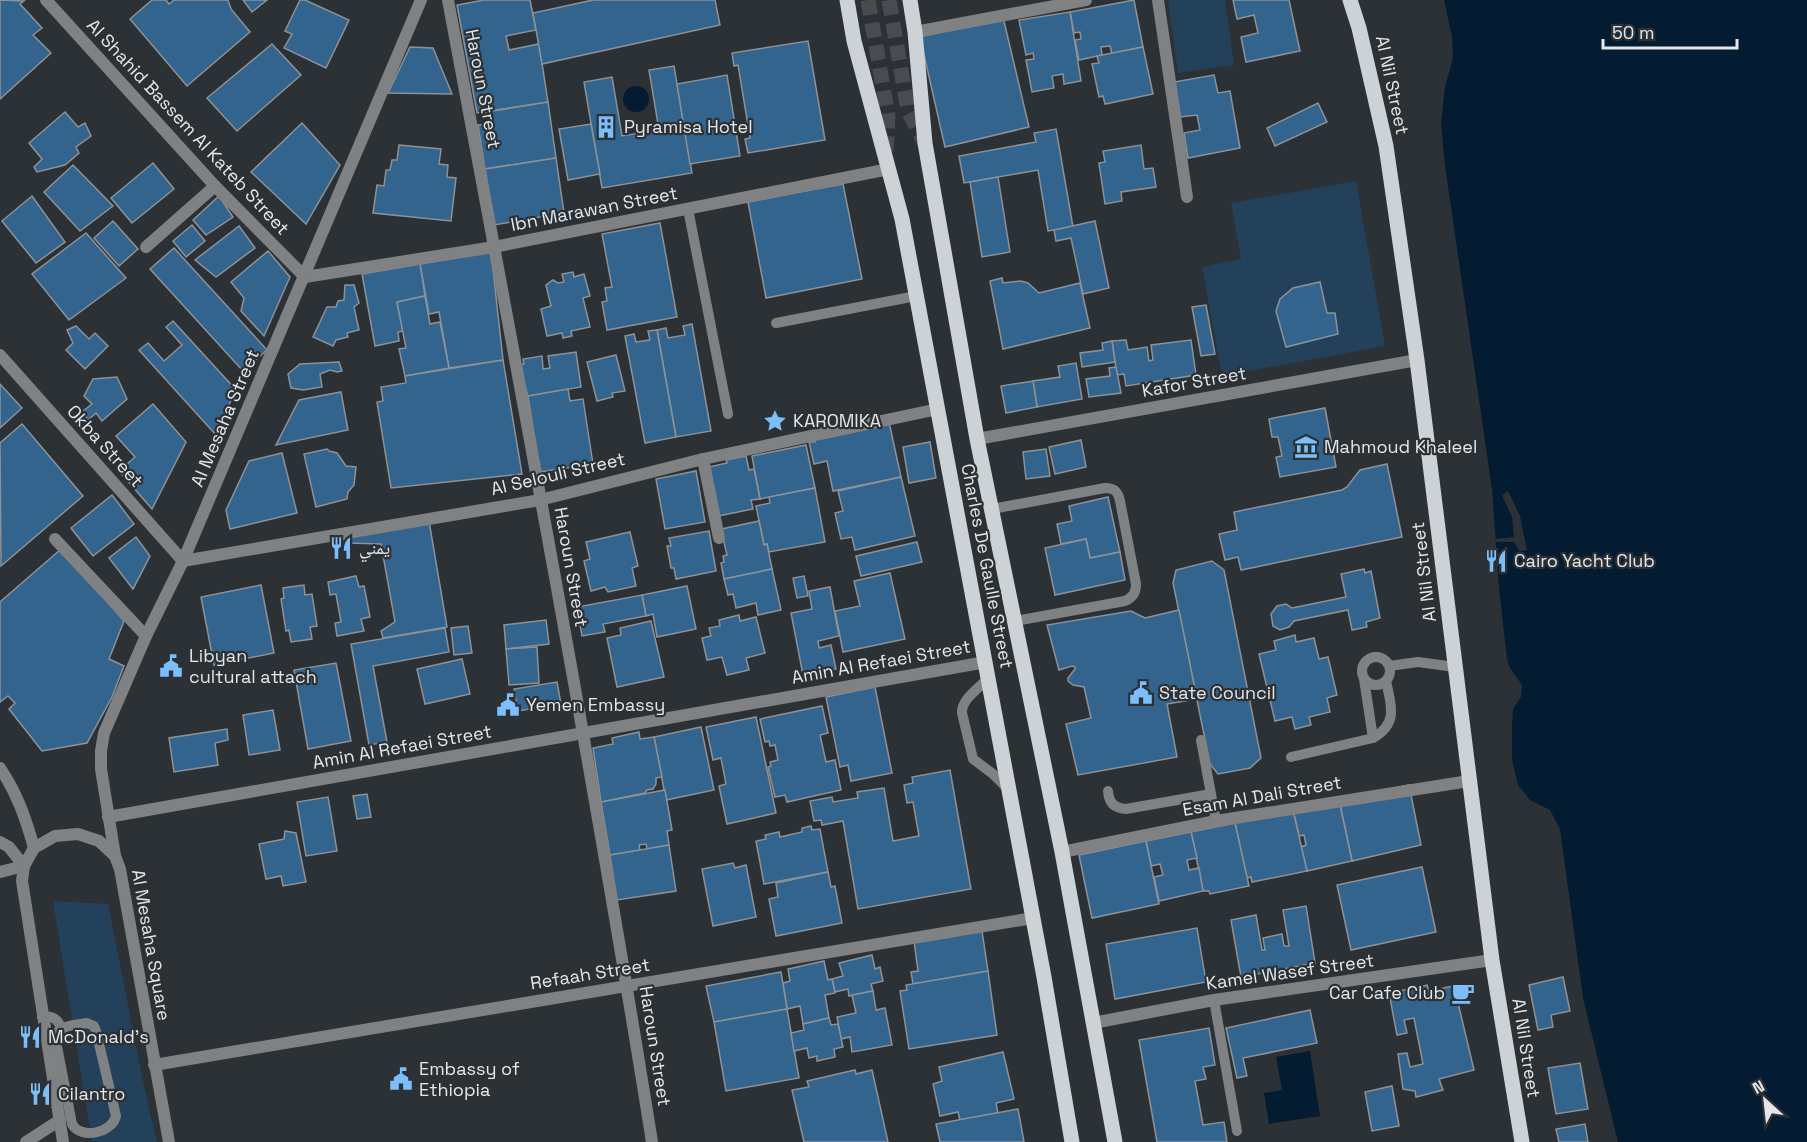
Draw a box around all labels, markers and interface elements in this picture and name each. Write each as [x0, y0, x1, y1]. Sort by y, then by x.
scale bar [1603, 12, 1736, 50]
street label: Al Shahid Bassem Al Kateb Street [82, 14, 295, 239]
text: 50 m [1612, 21, 1654, 44]
street label: Haroun Street [461, 27, 506, 151]
street label: Al Nil Street [1371, 33, 1414, 137]
building icon: Pyramisa Hotel [593, 114, 619, 140]
place label: Pyramisa Hotel [624, 115, 753, 138]
street label: Ibn Marawan Street [509, 181, 679, 236]
street label: Al Mesaha Street [185, 345, 264, 490]
street label: Kafor Street [1140, 361, 1248, 402]
street label: Okba Street [62, 400, 148, 492]
place icon: KAROMIKA [762, 408, 788, 434]
place label: KAROMIKA [793, 409, 881, 432]
museum icon: Mahmoud Khaleel [1293, 434, 1319, 460]
place label: Mahmoud Khaleel [1324, 435, 1477, 458]
street label: Al Selouli Street [489, 447, 627, 500]
street label: Charles De Gaulle Street [956, 461, 1019, 670]
street label: Haroun Street [550, 505, 593, 629]
street label: Al Nil Street [1406, 521, 1441, 623]
restaurant icon: يمني [328, 535, 354, 561]
place label: يمني [359, 536, 390, 563]
restaurant icon: Cairo Yacht Club [1483, 548, 1509, 574]
place label: Cairo Yacht Club [1514, 549, 1655, 572]
street label: Amin Al Refaei Street [790, 634, 972, 689]
place label: Libyan cultural attach [189, 644, 317, 688]
public building icon: Libyan cultural attach [158, 653, 184, 679]
public building icon: State Council [1128, 680, 1154, 706]
place label: State Council [1159, 681, 1276, 704]
public building icon: Yemen Embassy [495, 692, 521, 718]
place label: Yemen Embassy [526, 693, 665, 716]
street label: Amin Al Refaei Street [311, 719, 493, 774]
street label: Esam Al Dali Street [1181, 770, 1343, 821]
street label: Al Mesaha Square [127, 867, 176, 1022]
street label: Kamel Wasef Street [1204, 948, 1376, 995]
street label: Refaah Street [528, 953, 651, 994]
cafe icon: Car Cafe Club [1450, 980, 1476, 1006]
place label: Car Cafe Club [1329, 981, 1445, 1004]
street label: Haroun Street [635, 984, 676, 1108]
street label: Al Nil Street [1507, 996, 1546, 1099]
restaurant icon: McDonald's [17, 1024, 43, 1050]
place label: McDonald's [48, 1025, 149, 1048]
place label: Embassy of Ethiopia [419, 1057, 520, 1101]
public building icon: Embassy of Ethiopia [388, 1066, 414, 1092]
north arrow [1735, 1070, 1795, 1130]
text: N [1749, 1075, 1768, 1099]
restaurant icon: Cilantro [27, 1081, 53, 1107]
place label: Cilantro [58, 1082, 125, 1105]

